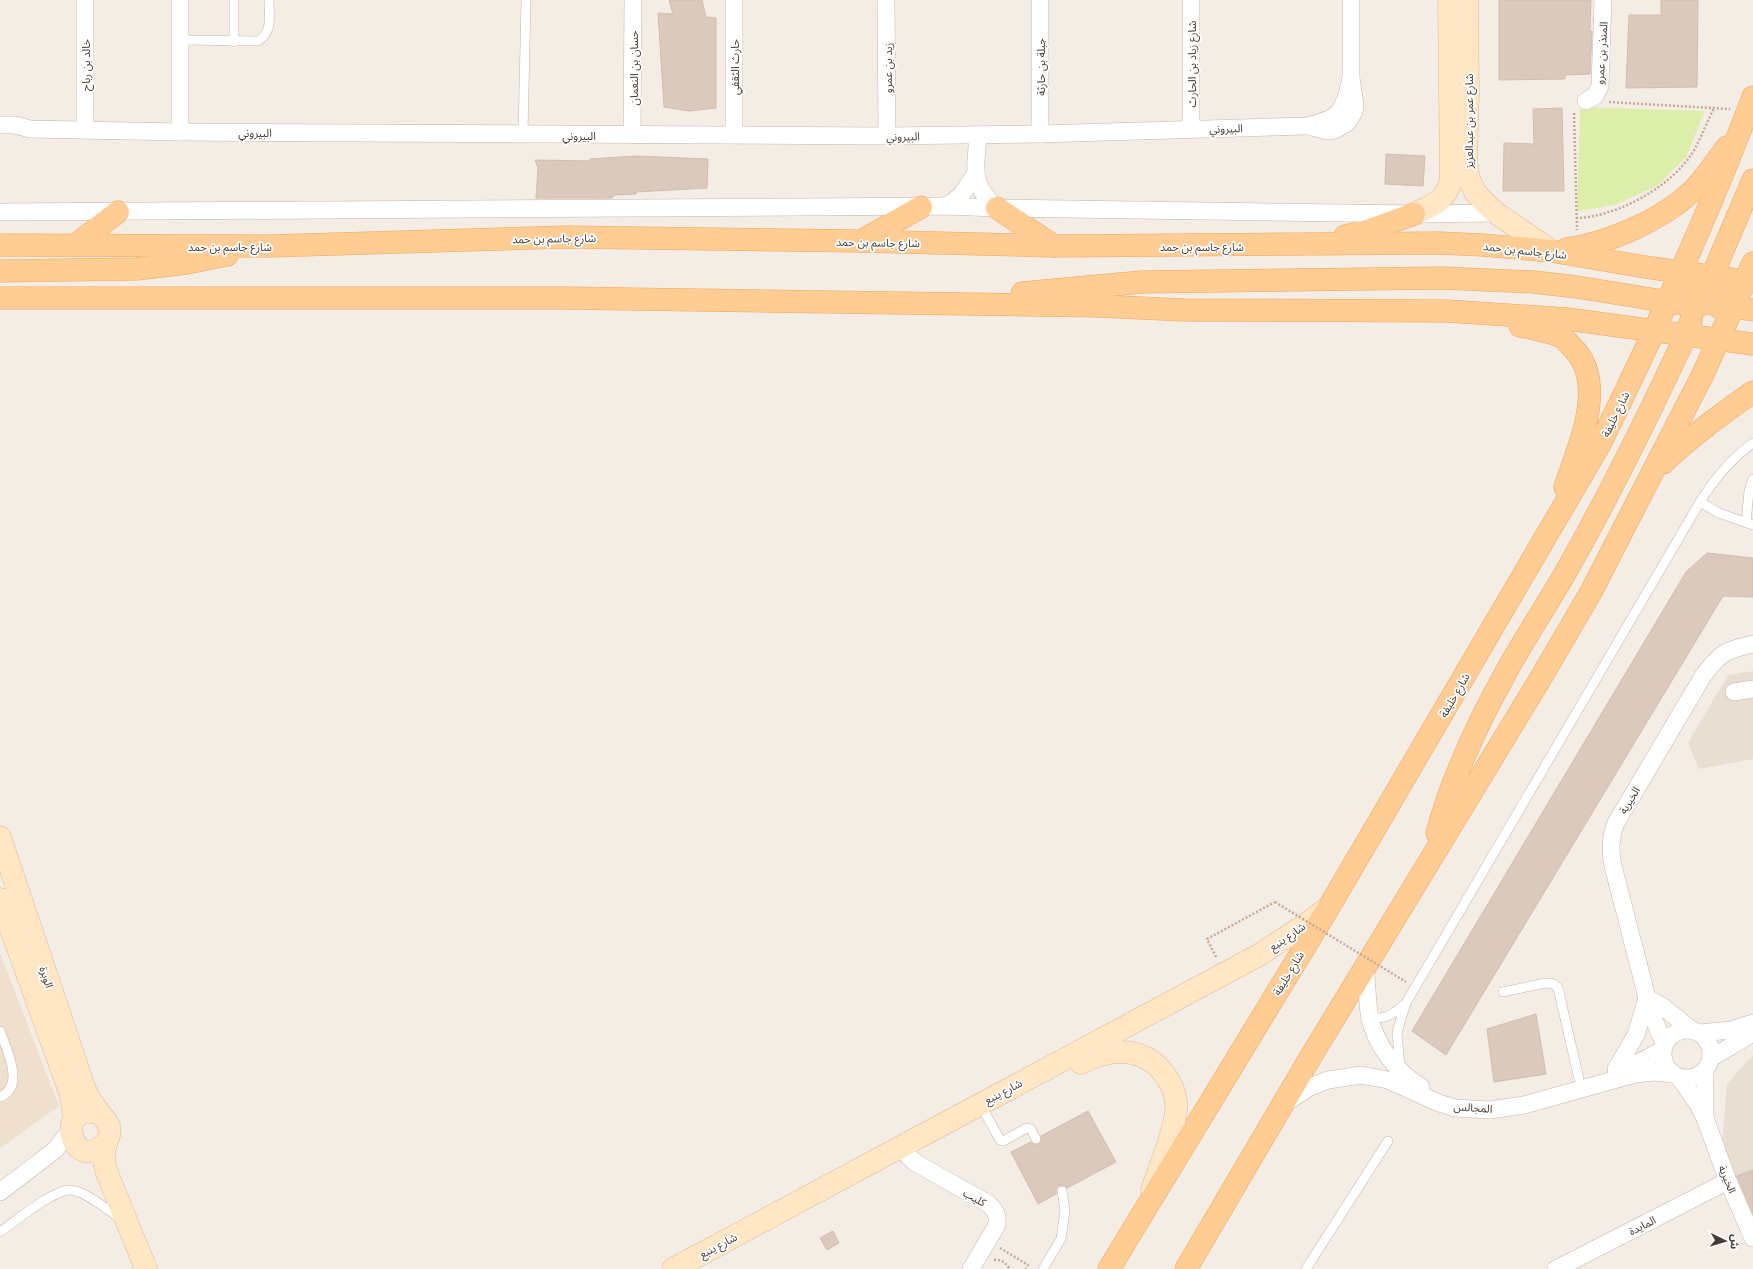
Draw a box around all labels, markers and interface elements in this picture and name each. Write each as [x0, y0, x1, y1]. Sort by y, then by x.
street label: شارع زياد بن الحارث [1185, 20, 1200, 107]
street label: المنذر بن عمرو [1592, 21, 1611, 85]
street label: حسان بن النعمان [627, 30, 641, 106]
street label: جبلة بن حارثة [1034, 38, 1048, 96]
street label: خالد بن رباح [79, 39, 94, 91]
street label: حارث الثقفي [728, 39, 744, 95]
street label: زيد بن عمرو [881, 43, 895, 93]
street label: شارع عمر بن عبدالعزيز [1462, 73, 1477, 169]
street label: البيروني [1209, 121, 1243, 138]
street label: البيروني [238, 126, 272, 142]
street label: البيروني [562, 129, 596, 145]
street label: البيروني [886, 129, 920, 146]
street label: شارع جاسم بن حمد [512, 231, 596, 248]
street label: شارع جاسم بن حمد [836, 235, 920, 252]
street label: شارع جاسم بن حمد [1482, 239, 1568, 264]
street label: شارع جاسم بن حمد [188, 240, 272, 256]
street label: شارع جاسم بن حمد [1160, 240, 1244, 256]
street label: شارع خليفة [1598, 389, 1634, 440]
street label: شارع خليفة [1436, 670, 1474, 720]
street label: الخيرية [1616, 784, 1643, 816]
street label: شارع ينبع [1266, 919, 1309, 954]
street label: شارع خليفة [1270, 948, 1308, 998]
street label: الوبرة [36, 965, 57, 990]
street label: شارع ينبع [982, 1075, 1025, 1108]
street label: المجالس [1453, 1099, 1493, 1116]
street label: الخيرية [1716, 1163, 1740, 1195]
street label: كليب [961, 1185, 989, 1210]
street label: المايدة [1626, 1213, 1658, 1238]
north arrow [1705, 1221, 1745, 1261]
street label: شارع ينبع [697, 1229, 740, 1262]
text: ش [1727, 1234, 1743, 1250]

